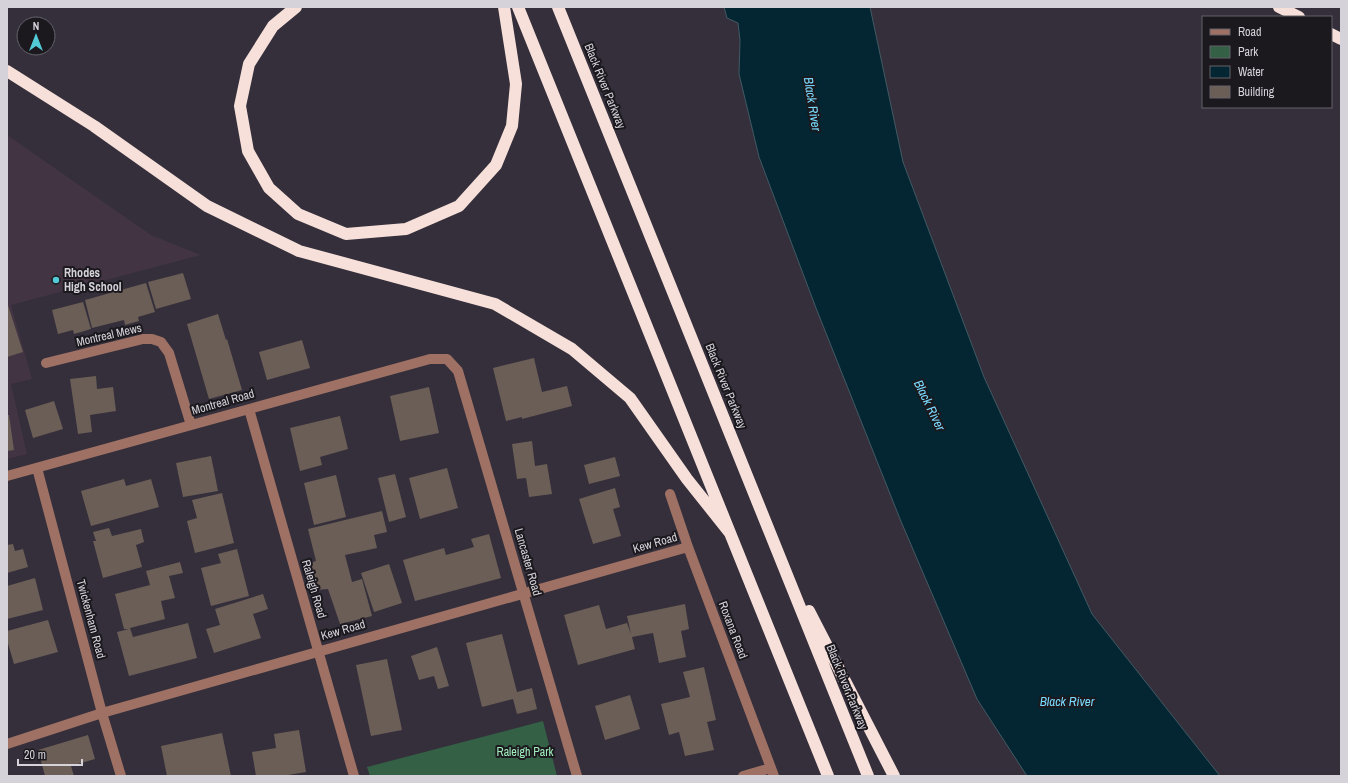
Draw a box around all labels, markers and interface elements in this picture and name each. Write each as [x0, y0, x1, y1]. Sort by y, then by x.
north arrow [16, 16, 56, 56]
legend [1202, 16, 1332, 108]
text: N [33, 19, 39, 33]
text: Road [1238, 24, 1262, 40]
street label: Black River Parkway [581, 41, 629, 131]
text: Park [1238, 44, 1258, 60]
text: Water [1238, 64, 1265, 80]
water label: Black River [800, 76, 825, 133]
text: Building [1238, 84, 1275, 100]
place label: Rhodes High School [64, 265, 122, 295]
marker: Rhodes High School [51, 275, 61, 285]
street label: Montreal Mews [75, 320, 143, 350]
street label: Black River Parkway [702, 341, 750, 431]
water label: Black River [910, 377, 949, 434]
street label: Montreal Road [190, 385, 256, 419]
street label: Lancaster Road [511, 526, 545, 598]
street label: Kew Road [631, 529, 679, 557]
street label: Raleigh Road [298, 558, 330, 620]
street label: Twickenham Road [73, 578, 109, 660]
street label: Roxana Road [715, 599, 751, 661]
street label: Kew Road [319, 616, 367, 644]
street label: Black River Parkway [823, 642, 871, 732]
water label: Black River [1040, 693, 1095, 710]
scale bar [18, 741, 82, 767]
park label: Raleigh Park [497, 744, 554, 760]
text: 20 m [24, 747, 46, 763]

